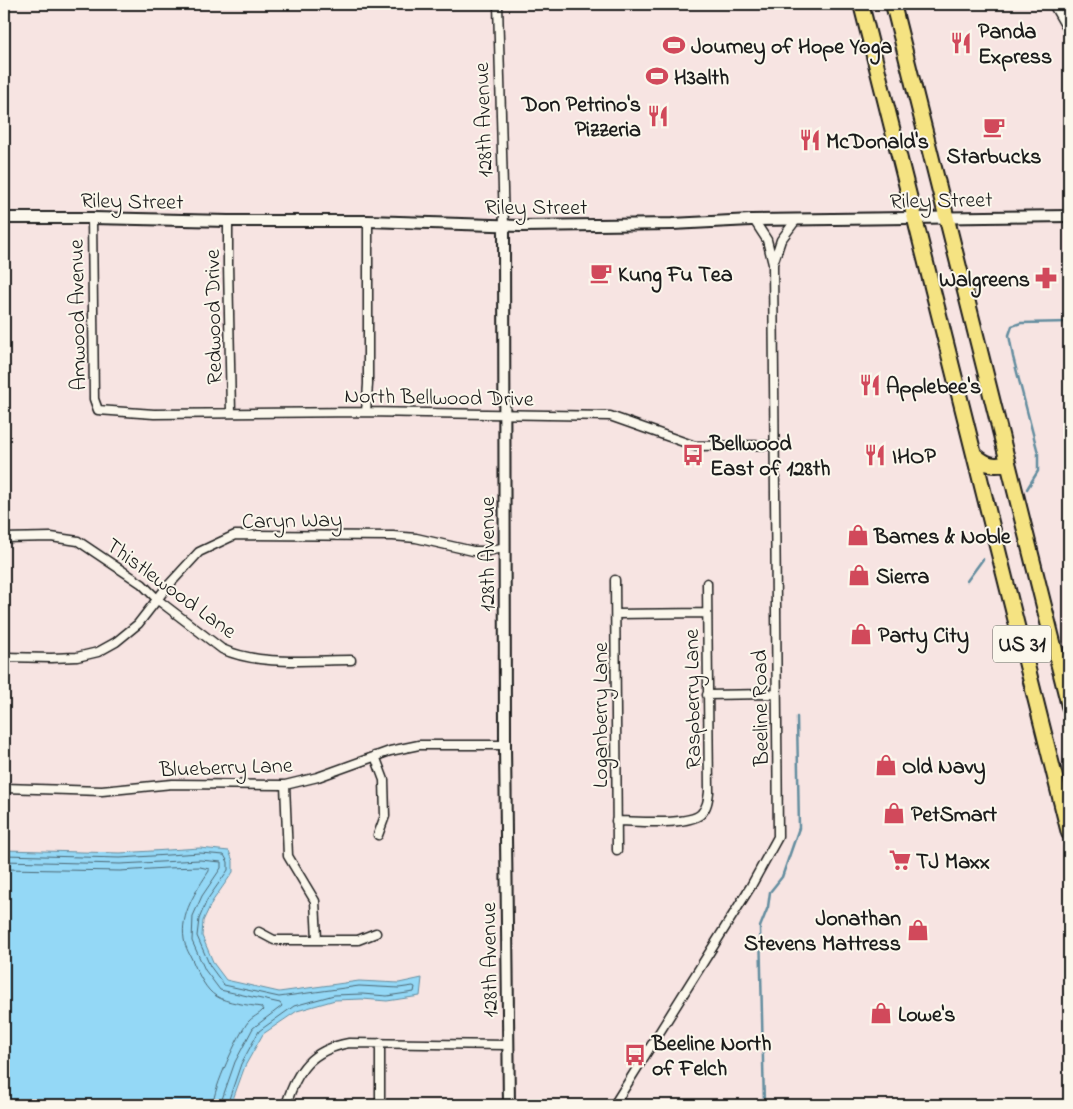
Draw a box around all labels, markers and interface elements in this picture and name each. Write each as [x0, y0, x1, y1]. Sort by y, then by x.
place label: Panda Express [978, 17, 1052, 74]
restaurant icon: Panda Express [948, 30, 974, 56]
sports icon: Journey of Hope Yoga [661, 32, 687, 58]
place label: Journey of Hope Yoga [691, 32, 892, 65]
street label: 128th Avenue [467, 62, 503, 178]
sports icon: H3alth [644, 63, 670, 89]
place label: H3alth [674, 63, 729, 95]
place label: Don Petrino's Pizzeria [521, 90, 641, 147]
restaurant icon: Don Petrino's Pizzeria [645, 103, 671, 129]
cafe icon: Starbucks [981, 114, 1007, 140]
restaurant icon: McDonald's [797, 127, 823, 153]
place label: McDonald's [826, 127, 929, 159]
place label: Starbucks [947, 142, 1041, 174]
street label: Riley Street [889, 185, 993, 220]
street label: Riley Street [80, 186, 184, 221]
street label: Riley Street [485, 193, 588, 226]
street label: Amwood Avenue [62, 239, 96, 391]
street label: Redwood Drive [198, 249, 232, 385]
cafe icon: Kung Fu Tea [588, 260, 614, 286]
place label: Kung Fu Tea [618, 260, 733, 293]
place label: Walgreens [939, 265, 1030, 298]
pharmacy icon: Walgreens [1033, 265, 1059, 291]
restaurant icon: Applebee's [857, 372, 883, 398]
place label: Applebee's [886, 372, 981, 404]
street label: North Bellwood Drive [344, 381, 534, 417]
place label: Bellwood East of 128th [709, 429, 830, 486]
bus stop icon: Bellwood East of 128th [680, 442, 706, 468]
restaurant icon: IHOP [862, 442, 888, 468]
place label: IHOP [892, 442, 936, 474]
street label: 128th Avenue [473, 496, 505, 612]
street label: Caryn Way [242, 505, 343, 540]
shop icon: Barnes & Noble [845, 522, 871, 548]
place label: Barnes & Noble [873, 522, 1012, 554]
street label: Thistlewood Lane [98, 531, 242, 648]
shop icon: Sierra [846, 562, 872, 588]
place label: Sierra [876, 562, 930, 594]
shop icon: Party City [848, 621, 874, 647]
place label: Party City [878, 621, 969, 654]
road number: US 31 [993, 626, 1051, 662]
street label: Raspberry Lane [677, 628, 712, 769]
street label: Loganberry Lane [586, 642, 619, 788]
street label: Beeline Road [745, 650, 779, 767]
street label: Blueberry Lane [158, 751, 293, 788]
shop icon: Old Navy [873, 752, 899, 778]
place label: Old Navy [902, 752, 985, 785]
shop icon: PetSmart [881, 800, 907, 826]
place label: PetSmart [911, 800, 998, 832]
supermarket icon: TJ Maxx [887, 847, 913, 873]
place label: TJ Maxx [916, 847, 990, 879]
street label: 128th Avenue [474, 902, 508, 1018]
place label: Jonathan Stevens Mattress [744, 904, 901, 961]
shop icon: Jonathan Stevens Mattress [905, 917, 931, 943]
shop icon: Lowe's [868, 1000, 894, 1026]
place label: Lowe's [898, 1000, 955, 1032]
place label: Beeline North of Felch [651, 1029, 771, 1086]
bus stop icon: Beeline North of Felch [622, 1042, 648, 1068]

